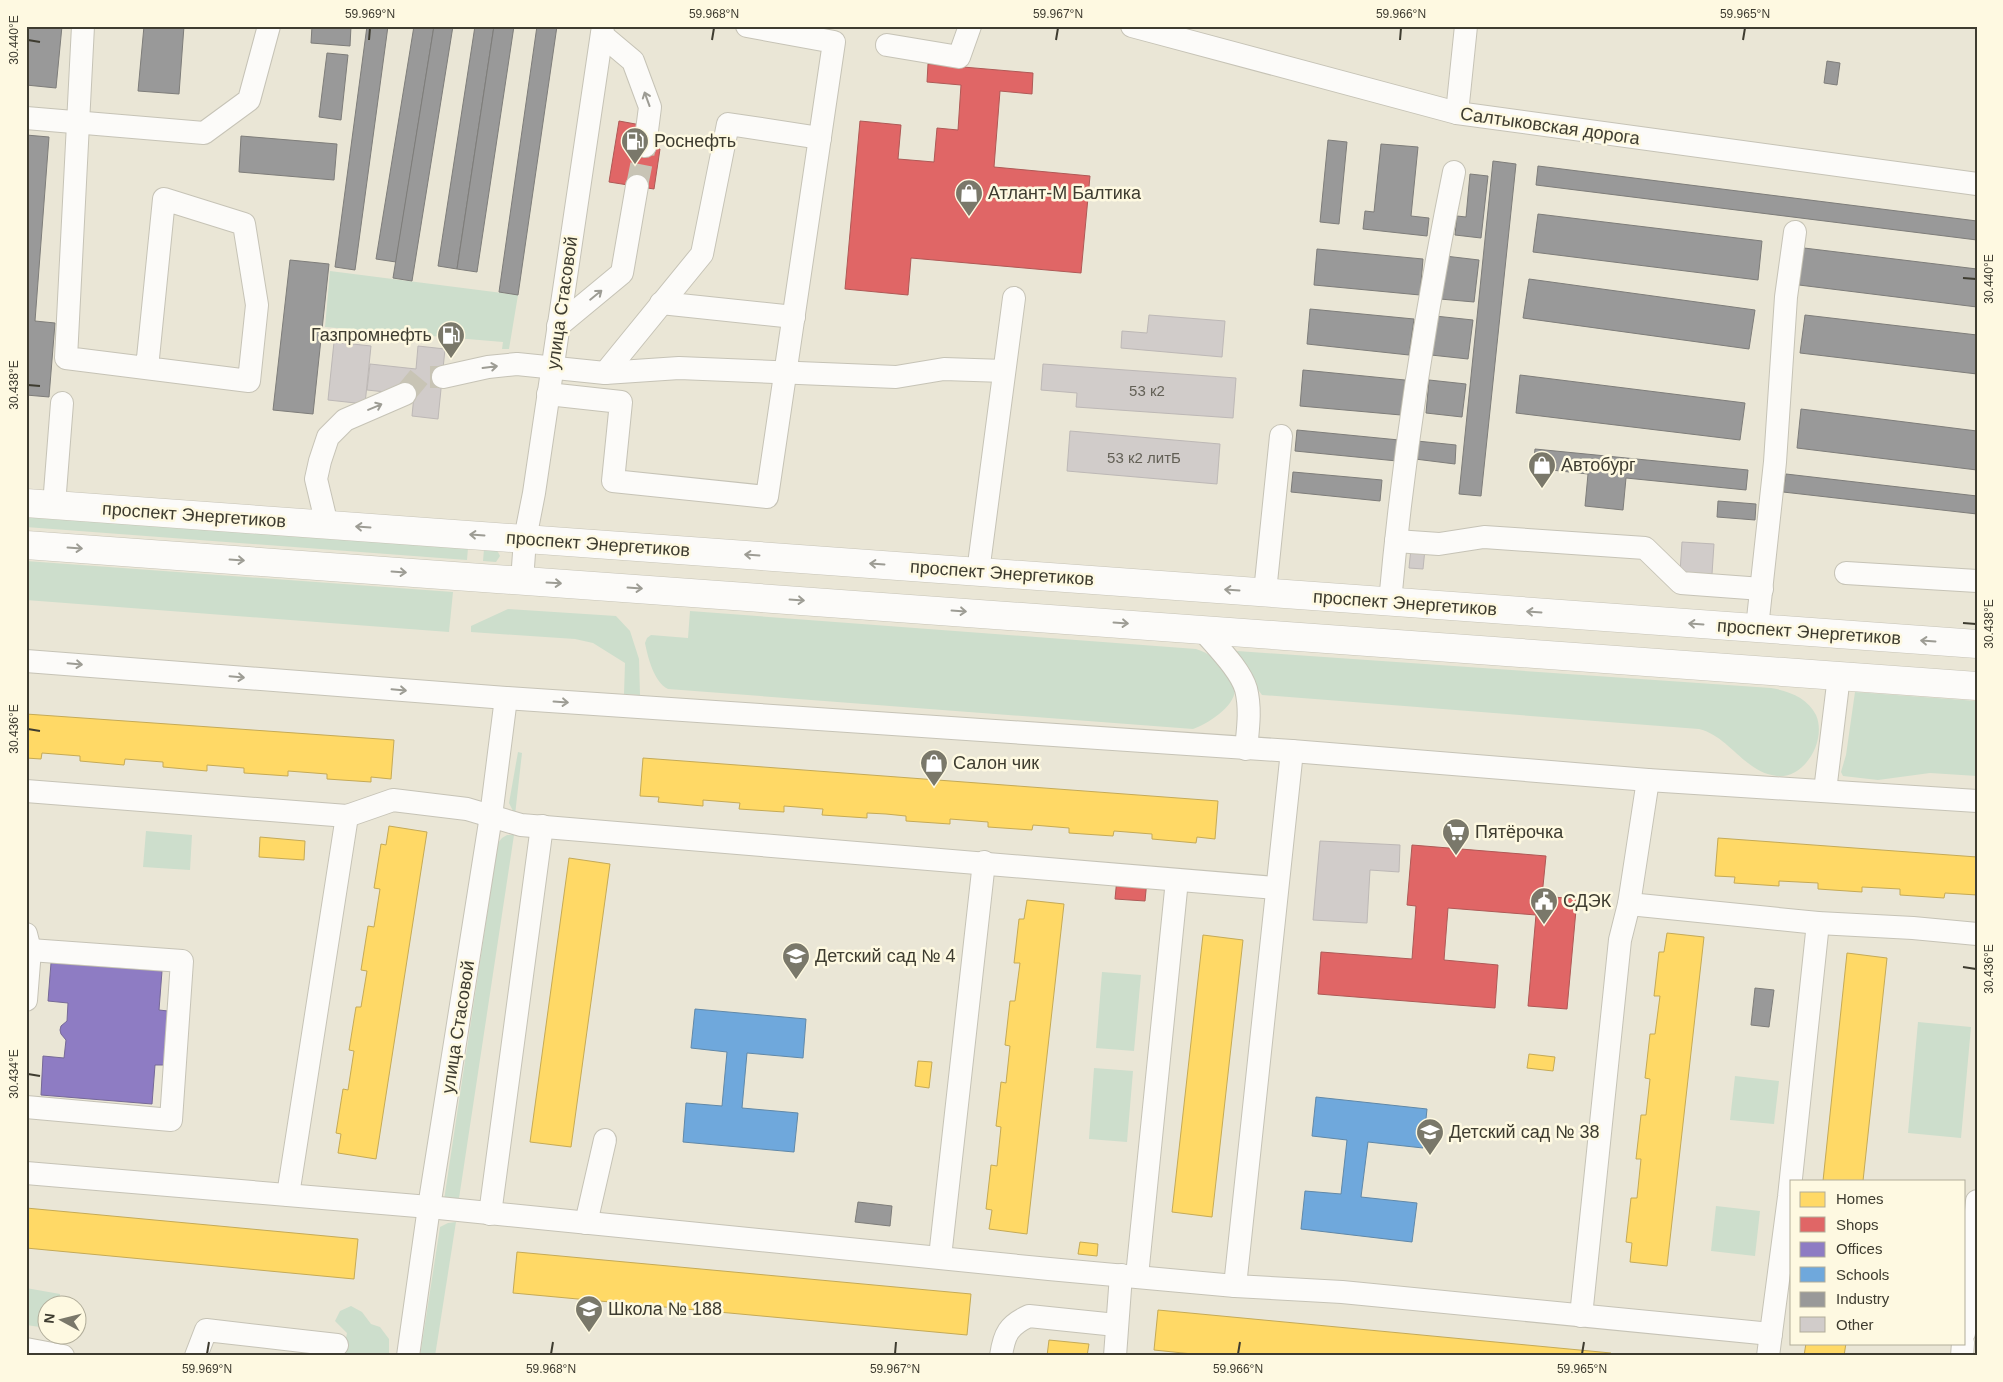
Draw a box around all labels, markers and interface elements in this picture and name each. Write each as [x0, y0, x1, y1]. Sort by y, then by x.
text: 59.969°N [345, 7, 395, 21]
text: 59.968°N [689, 7, 739, 21]
text: 59.967°N [1033, 7, 1083, 21]
text: 59.966°N [1376, 7, 1426, 21]
text: 59.965°N [1720, 7, 1770, 21]
text: 30.440°E [7, 15, 21, 65]
one-way arrow [642, 91, 651, 107]
street label: Салтыковская дорога [1459, 103, 1642, 149]
fuel station icon: Роснефть [620, 126, 650, 165]
place label: Роснефть [654, 131, 736, 151]
shop icon: Атлант-М Балтика [954, 178, 984, 217]
place label: Атлант-М Балтика [988, 183, 1142, 203]
street label: улица Стасовой [543, 235, 581, 371]
text: 30.440°E [1982, 254, 1996, 304]
one-way arrow [589, 289, 602, 300]
fuel station icon: Газпромнефть [436, 320, 466, 359]
place label: Газпромнефть [311, 325, 432, 345]
text: 30.438°E [7, 360, 21, 410]
one-way arrow [482, 362, 498, 372]
house number: 53 к2 [1129, 382, 1165, 399]
one-way arrow [367, 401, 382, 411]
house number: 53 к2 литБ [1107, 449, 1181, 466]
shop icon: Автобург [1527, 450, 1557, 489]
place label: Автобург [1561, 455, 1636, 475]
street label: проспект Энергетиков [101, 499, 287, 531]
one-way arrow [356, 522, 372, 532]
street label: проспект Энергетиков [505, 528, 691, 560]
one-way arrow [470, 531, 486, 540]
one-way arrow [67, 544, 83, 553]
one-way arrow [745, 551, 761, 560]
one-way arrow [229, 555, 245, 565]
street label: проспект Энергетиков [909, 557, 1095, 589]
one-way arrow [870, 560, 886, 569]
one-way arrow [391, 567, 407, 576]
one-way arrow [546, 578, 562, 587]
one-way arrow [627, 583, 643, 592]
one-way arrow [1225, 585, 1241, 595]
street label: проспект Энергетиков [1312, 587, 1498, 619]
one-way arrow [789, 595, 805, 604]
text: 30.438°E [1982, 599, 1996, 649]
one-way arrow [951, 607, 967, 616]
one-way arrow [1526, 608, 1542, 617]
street label: проспект Энергетиков [1716, 616, 1902, 648]
one-way arrow [1113, 619, 1129, 628]
one-way arrow [1689, 619, 1705, 629]
one-way arrow [1920, 636, 1936, 646]
one-way arrow [67, 660, 83, 669]
one-way arrow [229, 673, 245, 682]
one-way arrow [391, 685, 407, 695]
one-way arrow [553, 697, 569, 707]
text: 30.436°E [7, 704, 21, 754]
shop icon: Салон чик [919, 748, 949, 787]
place label: Салон чик [953, 753, 1039, 773]
supermarket icon: Пятёрочка [1441, 817, 1471, 856]
place label: Пятёрочка [1475, 822, 1564, 842]
public building icon: СДЭК [1529, 886, 1559, 925]
place label: СДЭК [1563, 891, 1612, 911]
school or university icon: Детский сад № 4 [781, 941, 811, 980]
text: 30.436°E [1982, 944, 1996, 994]
place label: Детский сад № 4 [815, 946, 955, 966]
street label: улица Стасовой [438, 959, 478, 1095]
text: 30.434°E [7, 1049, 21, 1099]
school or university icon: Детский сад № 38 [1415, 1117, 1445, 1156]
place label: Детский сад № 38 [1449, 1122, 1599, 1142]
legend [1790, 1180, 1966, 1344]
text: Homes [1836, 1190, 1884, 1207]
text: Shops [1836, 1216, 1879, 1233]
text: Offices [1836, 1240, 1882, 1257]
text: Schools [1836, 1266, 1889, 1283]
text: Industry [1836, 1290, 1890, 1307]
north arrow [38, 1294, 88, 1344]
school or university icon: Школа № 188 [574, 1294, 604, 1333]
place label: Школа № 188 [608, 1299, 722, 1319]
text: N [41, 1312, 58, 1324]
text: Other [1836, 1316, 1874, 1333]
text: 59.969°N [182, 1362, 232, 1376]
text: 59.968°N [526, 1362, 576, 1376]
text: 59.967°N [870, 1362, 920, 1376]
text: 59.966°N [1213, 1362, 1263, 1376]
text: 59.965°N [1557, 1362, 1607, 1376]

